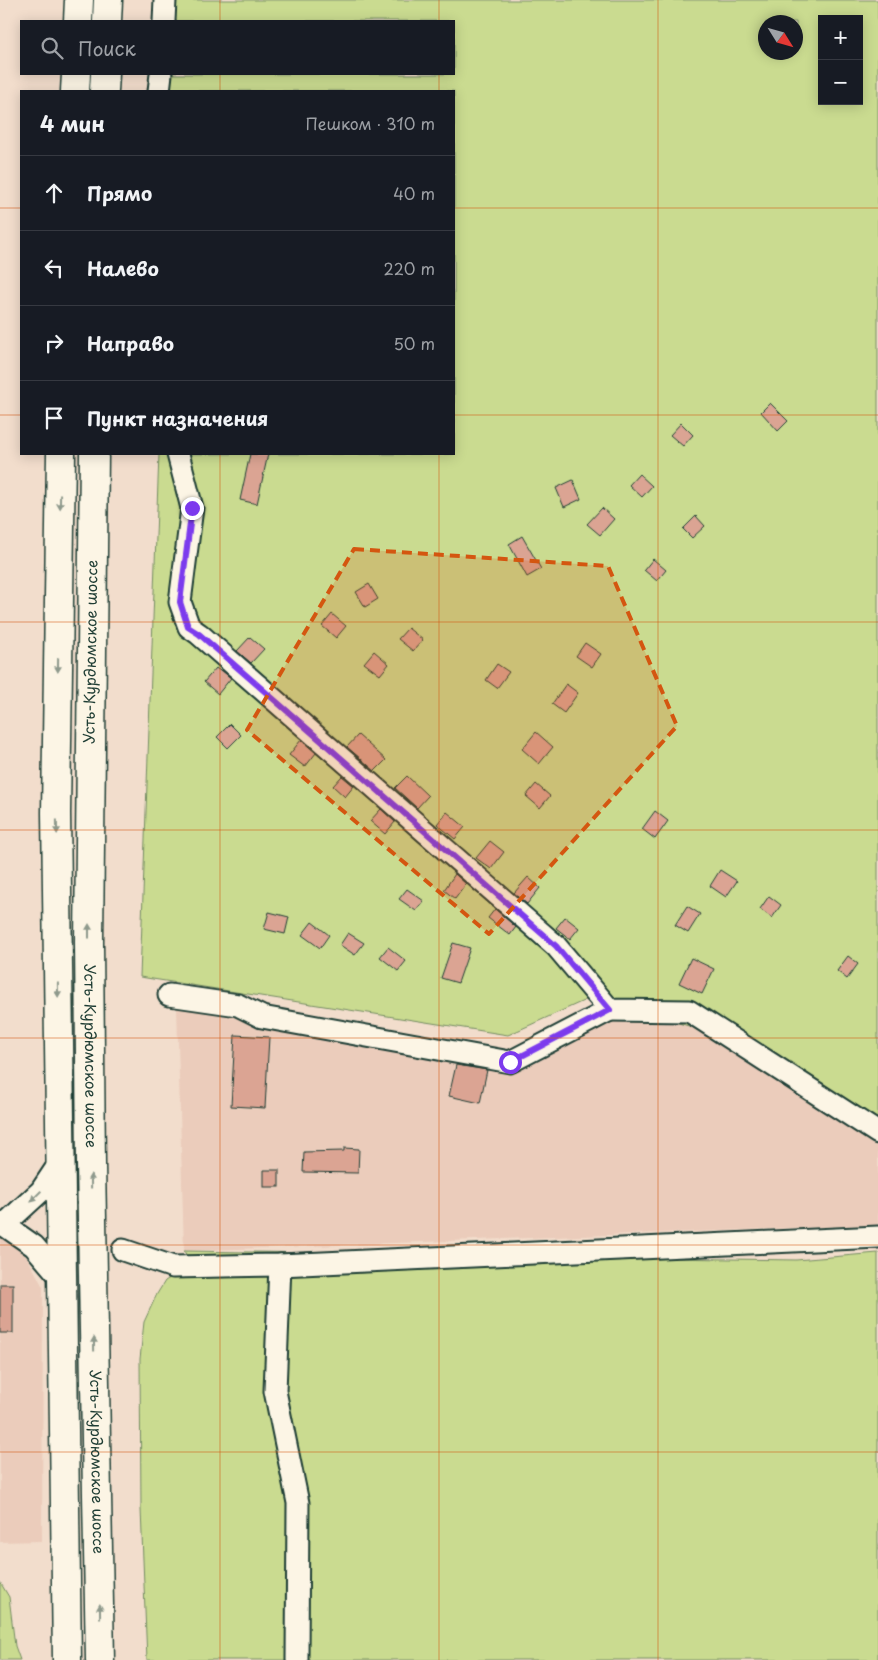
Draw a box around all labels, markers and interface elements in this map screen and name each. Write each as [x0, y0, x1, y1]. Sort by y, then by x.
north arrow [758, 15, 803, 60]
map controls [818, 15, 863, 105]
button: + [818, 15, 863, 60]
search box [20, 20, 455, 75]
icon: search [38, 34, 66, 62]
text: Поиск [78, 34, 136, 62]
button: − [818, 60, 863, 105]
text: 4 мин [40, 107, 105, 139]
text: Пешком · 310 m [306, 111, 435, 135]
icon: ahead [40, 179, 68, 207]
text: Прямо [87, 179, 152, 207]
text: 40 m [393, 181, 435, 205]
icon: left [40, 254, 68, 282]
text: Налево [87, 254, 159, 282]
text: 220 m [384, 256, 435, 280]
icon: right [40, 329, 68, 357]
text: Направо [87, 329, 174, 357]
text: 50 m [394, 331, 435, 355]
icon: arrive [40, 404, 68, 432]
text: Пункт назначения [87, 404, 268, 432]
one-way arrow [56, 495, 64, 511]
route end [181, 497, 204, 520]
street label: Усть-Курдюмское шоссе [76, 560, 103, 744]
one-way arrow [54, 657, 62, 673]
one-way arrow [53, 820, 61, 836]
one-way arrow [85, 923, 93, 939]
street label: Усть-Курдюмское шоссе [79, 964, 104, 1148]
one-way arrow [54, 982, 62, 998]
route start [499, 1051, 522, 1074]
one-way arrow [87, 1173, 95, 1189]
one-way arrow [30, 1189, 42, 1201]
one-way arrow [90, 1336, 98, 1352]
street label: Усть-Курдюмское шоссе [85, 1370, 111, 1554]
one-way arrow [95, 1603, 103, 1619]

